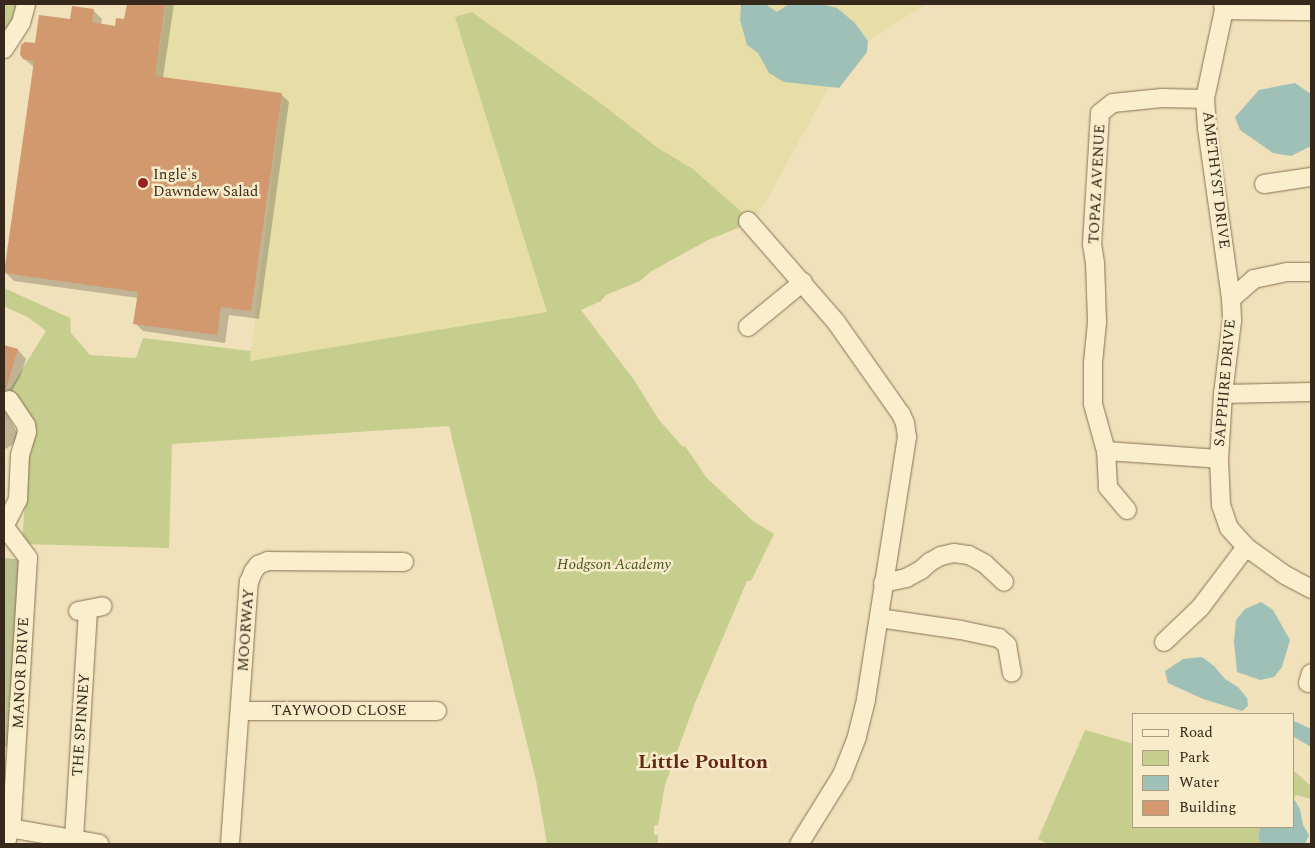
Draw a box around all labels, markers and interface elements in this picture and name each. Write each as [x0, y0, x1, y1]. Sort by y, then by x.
street label: AMETHYST DRIVE [1199, 110, 1233, 250]
street label: TOPAZ AVENUE [1085, 124, 1109, 244]
place label: Ingle's Dawndew Salad [153, 165, 258, 200]
marker: Ingle's Dawndew Salad [137, 177, 149, 189]
street label: SAPPHIRE DRIVE [1210, 318, 1240, 448]
park label: Hodgson Academy [557, 556, 671, 574]
street label: MOORWAY [234, 588, 258, 672]
street label: MANOR DRIVE [9, 617, 33, 729]
street label: THE SPINNEY [68, 673, 94, 777]
street label: TAYWOOD CLOSE [272, 702, 406, 720]
legend [1132, 713, 1295, 828]
text: Road [1179, 721, 1213, 744]
text: Park [1179, 746, 1210, 769]
district label: Little Poulton [638, 750, 768, 774]
text: Water [1179, 771, 1219, 794]
text: Building [1179, 796, 1236, 819]

